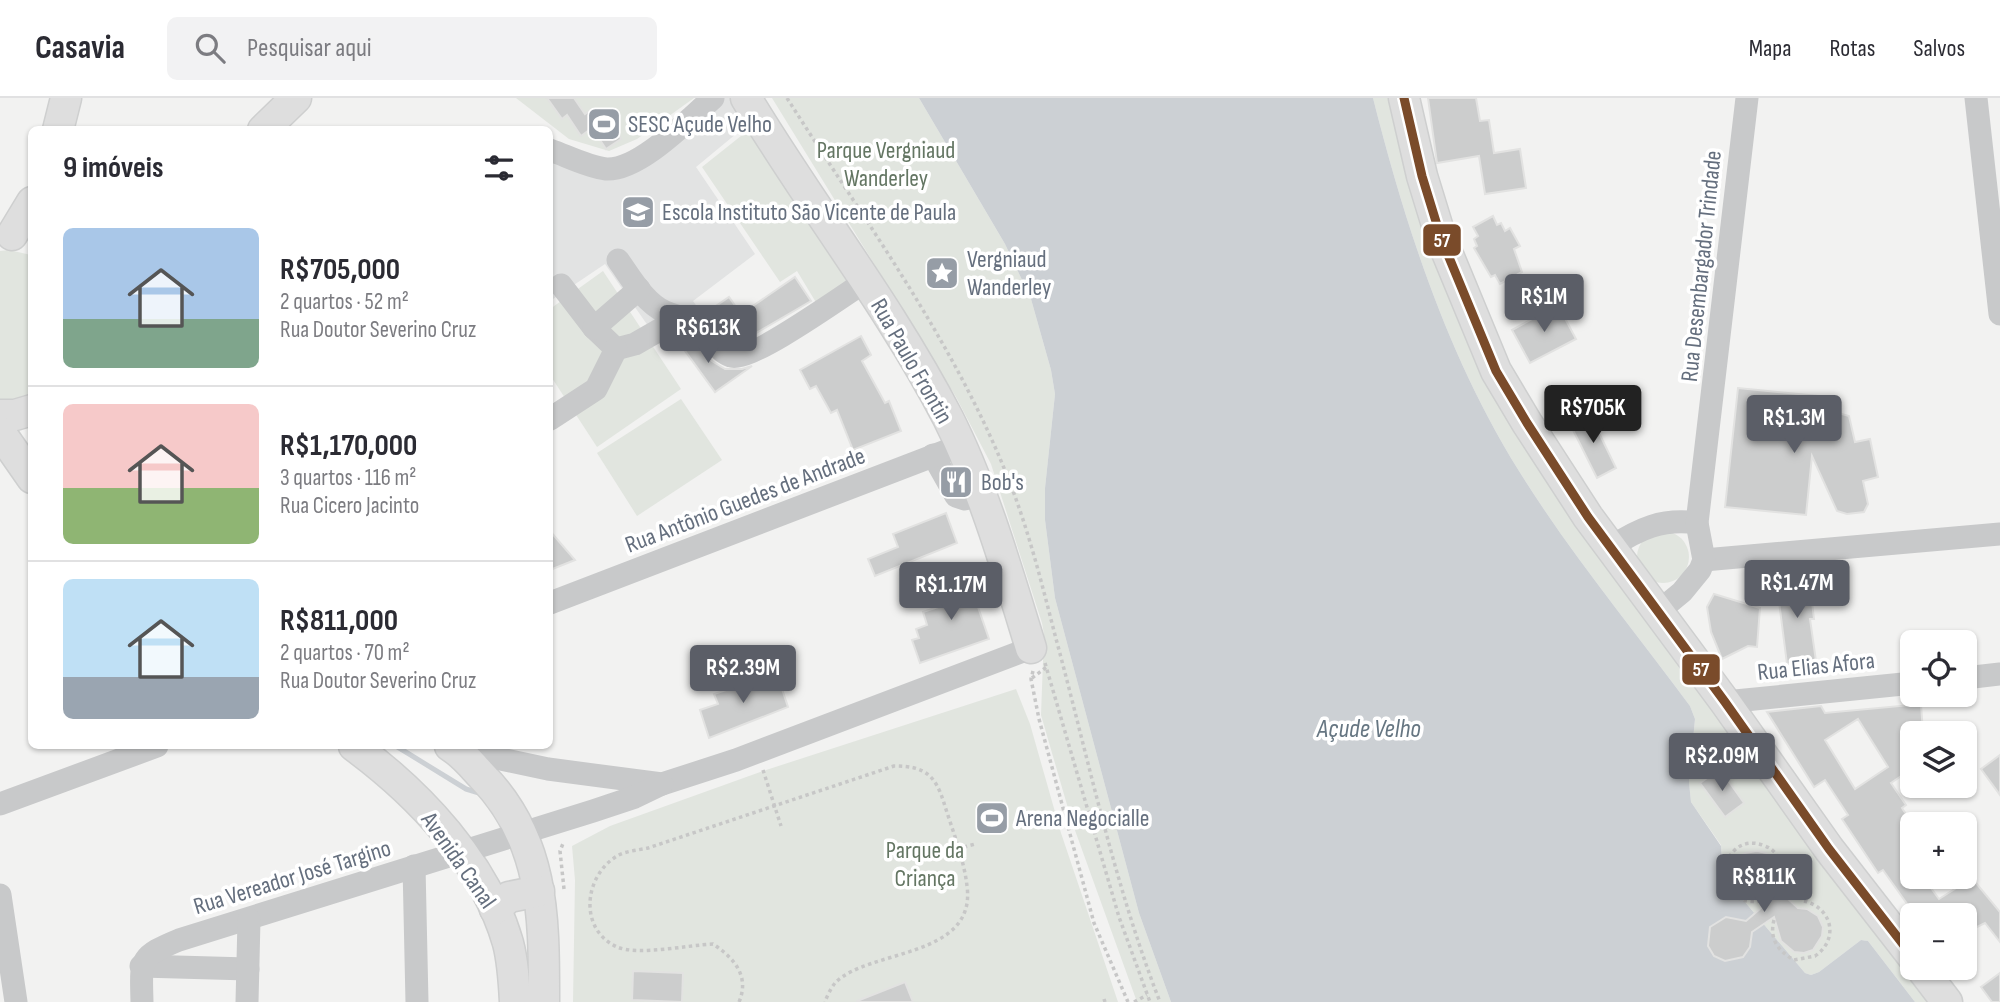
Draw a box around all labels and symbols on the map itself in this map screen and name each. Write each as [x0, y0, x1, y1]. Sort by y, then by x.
sports icon: SESC Açude Velho [585, 105, 623, 143]
place label: SESC Açude Velho [628, 110, 772, 139]
park label: Parque Vergniaud Wanderley [817, 136, 955, 193]
street label: Rua Desembargador Trindade [1675, 149, 1728, 383]
school or university icon: Escola Instituto São Vicente de Paula [619, 193, 657, 231]
place label: Escola Instituto São Vicente de Paula [662, 198, 956, 227]
line badge: 57 [1422, 223, 1462, 257]
text: 57 [1434, 230, 1451, 253]
place label: Vergniaud Wanderley [967, 245, 1051, 302]
place icon: Vergniaud Wanderley [923, 254, 961, 292]
pin: R$1M [1503, 274, 1585, 334]
street label: Rua Paulo Frontin [864, 294, 959, 429]
pin: R$613K [651, 306, 765, 365]
pin: R$705K [1536, 386, 1650, 445]
pin: R$1.3M [1737, 396, 1851, 455]
street label: Rua Antônio Guedes de Andrade [621, 441, 869, 560]
restaurant icon: Bob's [937, 463, 975, 501]
place label: Bob's [981, 468, 1024, 497]
pin: R$1.47M [1732, 560, 1862, 620]
pin: R$1.17M [886, 562, 1016, 622]
pin: R$2.39M [678, 646, 808, 705]
street label: Rua Elias Afora [1756, 646, 1876, 687]
line badge: 57 [1681, 653, 1721, 686]
text: 57 [1693, 659, 1710, 682]
water label: Açude Velho [1316, 714, 1421, 745]
pin: R$2.09M [1657, 734, 1787, 793]
sports icon: Arena Negocialle [973, 799, 1011, 837]
place label: Arena Negocialle [1015, 804, 1149, 833]
street label: Avenida Canal [414, 806, 502, 914]
street label: Rua Vereador José Targino [190, 834, 394, 921]
park label: Parque da Criança [886, 836, 964, 893]
pin: R$811K [1707, 854, 1821, 914]

